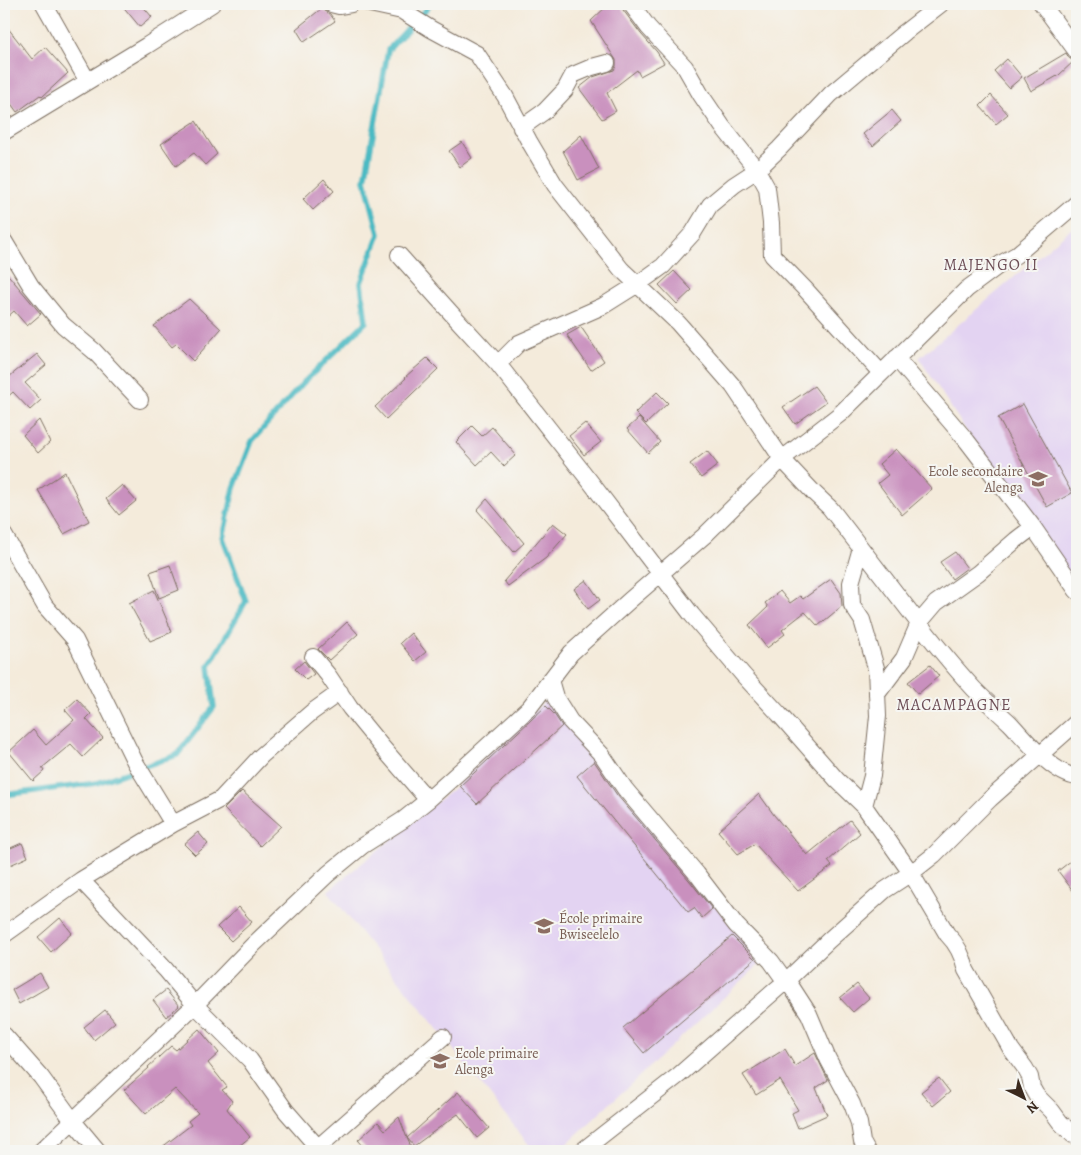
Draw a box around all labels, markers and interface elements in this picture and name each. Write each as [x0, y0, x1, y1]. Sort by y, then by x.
district label: MAJENGO II [943, 254, 1039, 276]
place label: Ecole secondaire Alenga [928, 462, 1023, 497]
school or university icon: Ecole secondaire Alenga [1027, 468, 1049, 490]
district label: MACAMPAGNE [897, 694, 1011, 716]
place label: École primaire Bwiseelelo [559, 909, 642, 944]
school or university icon: École primaire Bwiseelelo [533, 915, 555, 937]
place label: Ecole primaire Alenga [454, 1044, 538, 1079]
school or university icon: Ecole primaire Alenga [429, 1050, 451, 1072]
north arrow [998, 1072, 1048, 1122]
text: N [1022, 1097, 1043, 1118]

